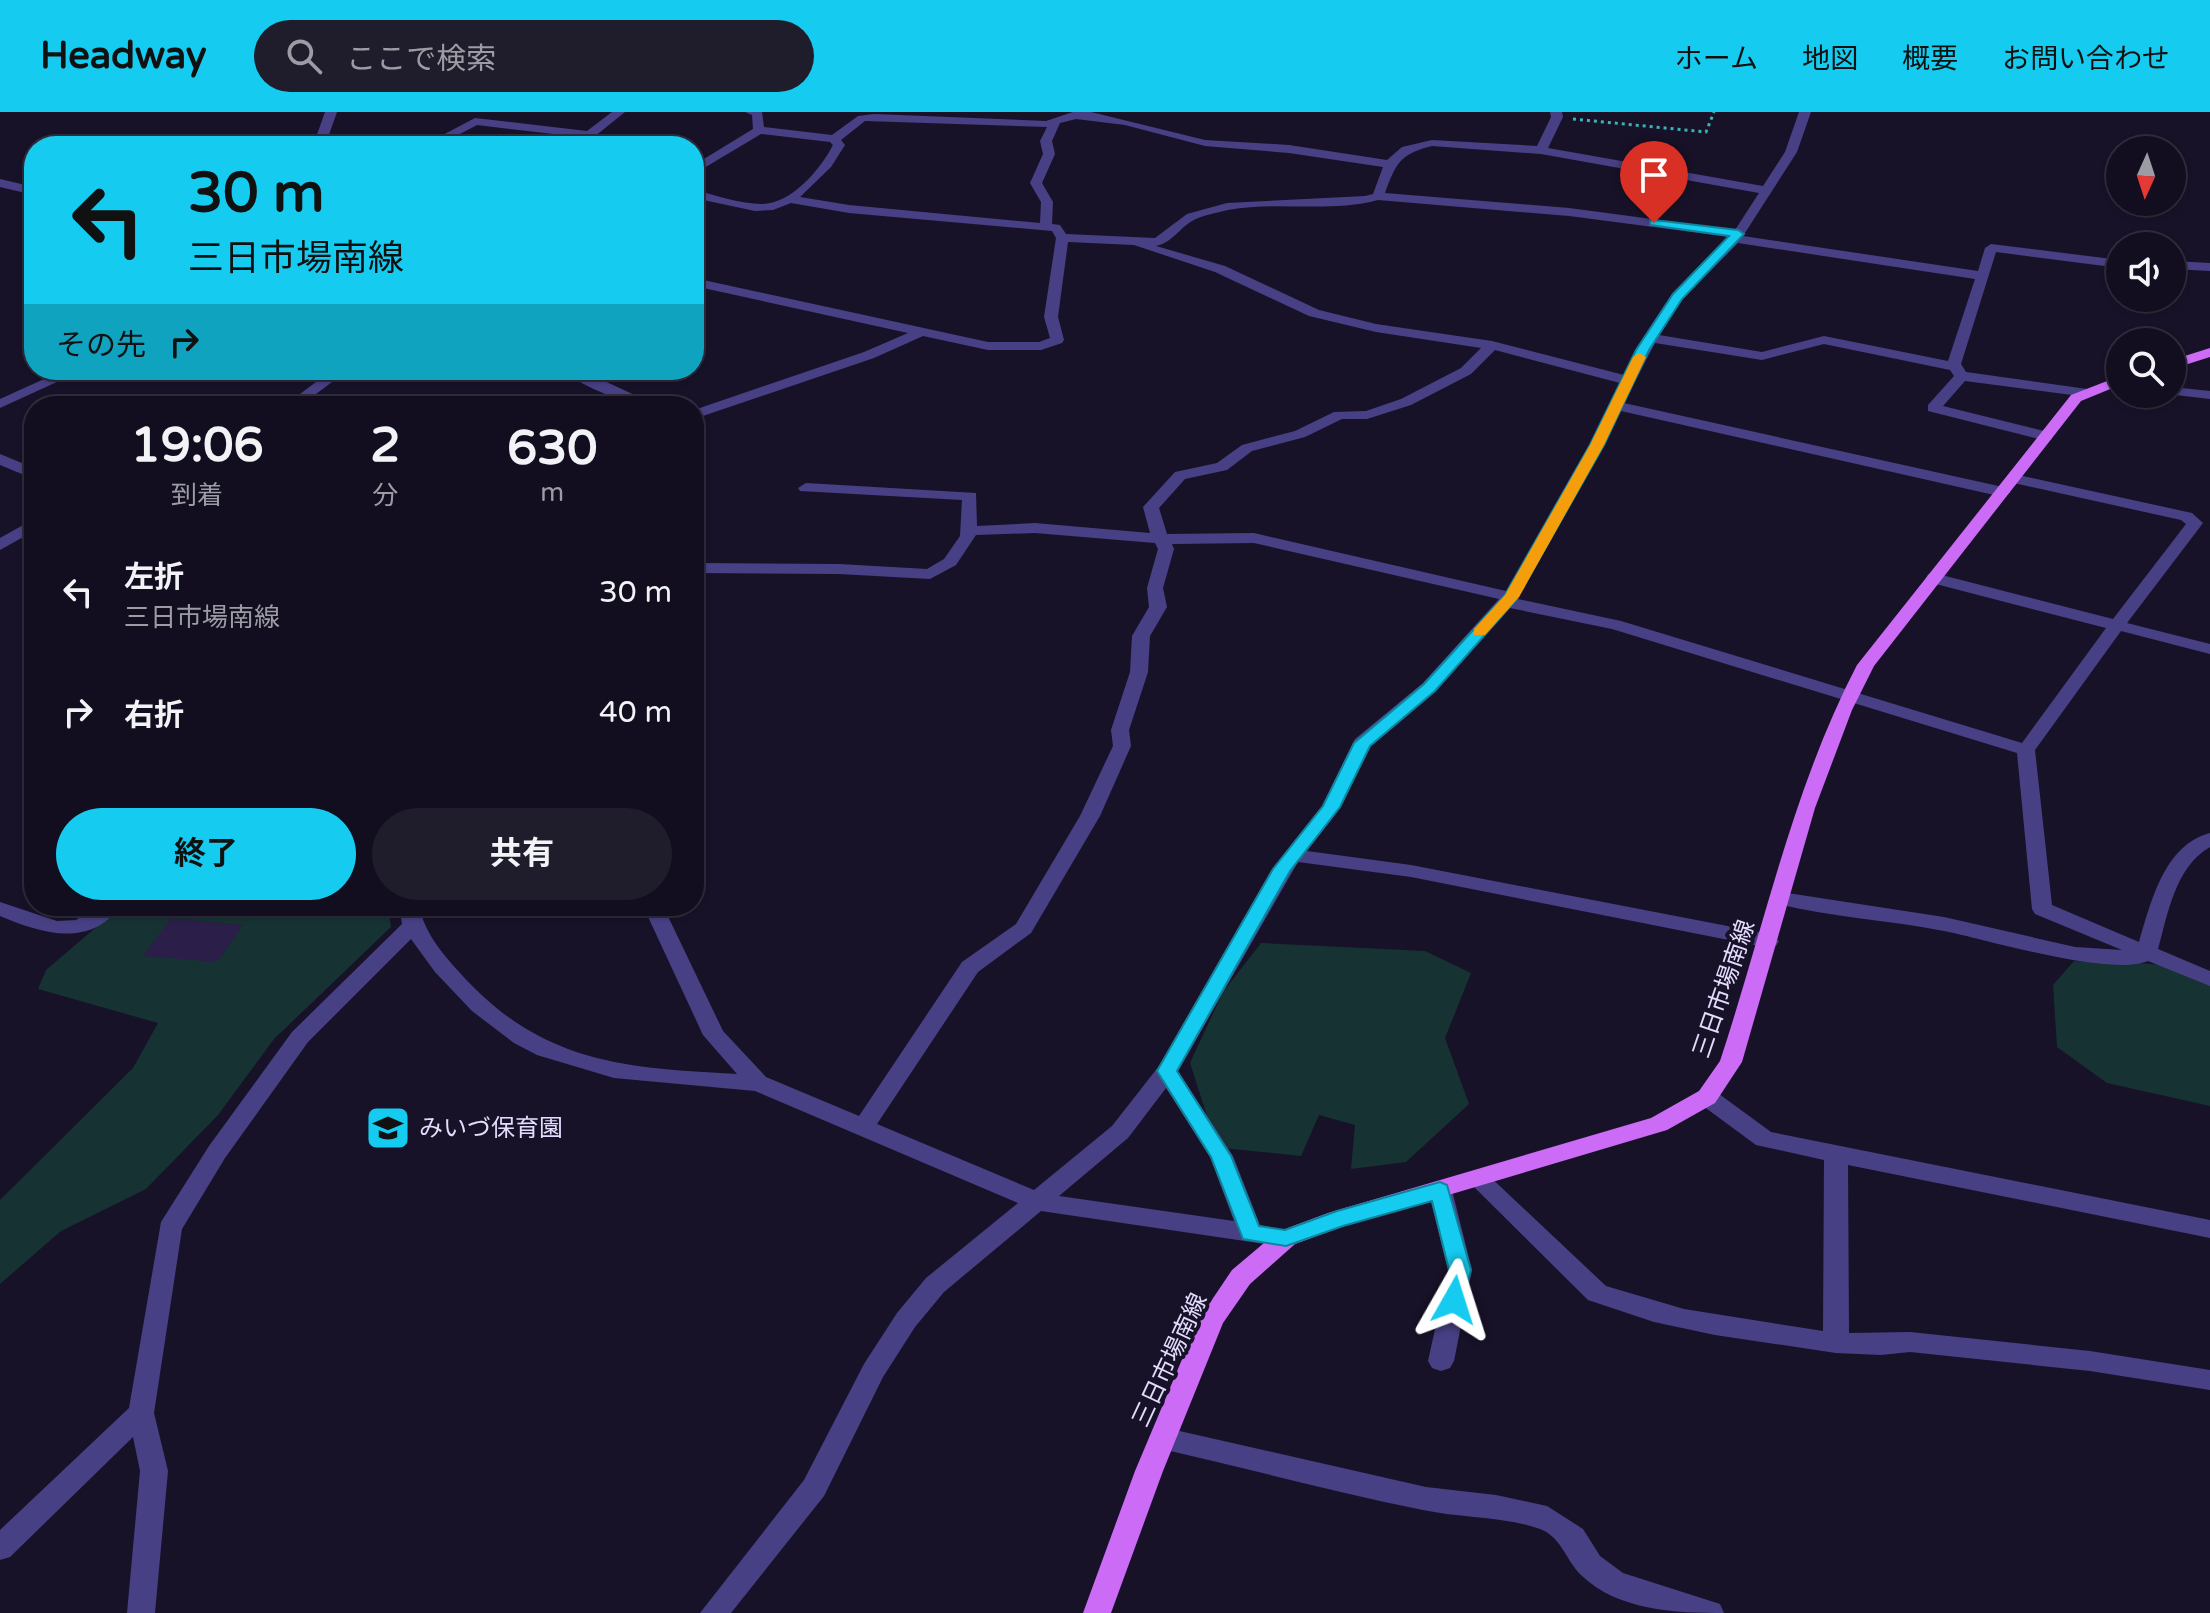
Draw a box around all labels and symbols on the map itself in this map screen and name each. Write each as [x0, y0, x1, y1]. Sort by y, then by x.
north arrow [2106, 136, 2186, 216]
pin [1620, 141, 1688, 223]
street label: 三日市場南線 [1687, 916, 1761, 1062]
school or university icon: みいづ保育園 [364, 1104, 412, 1152]
place label: みいづ保育園 [419, 1114, 563, 1143]
position arrow [1412, 1258, 1496, 1342]
street label: 三日市場南線 [1126, 1289, 1214, 1431]

